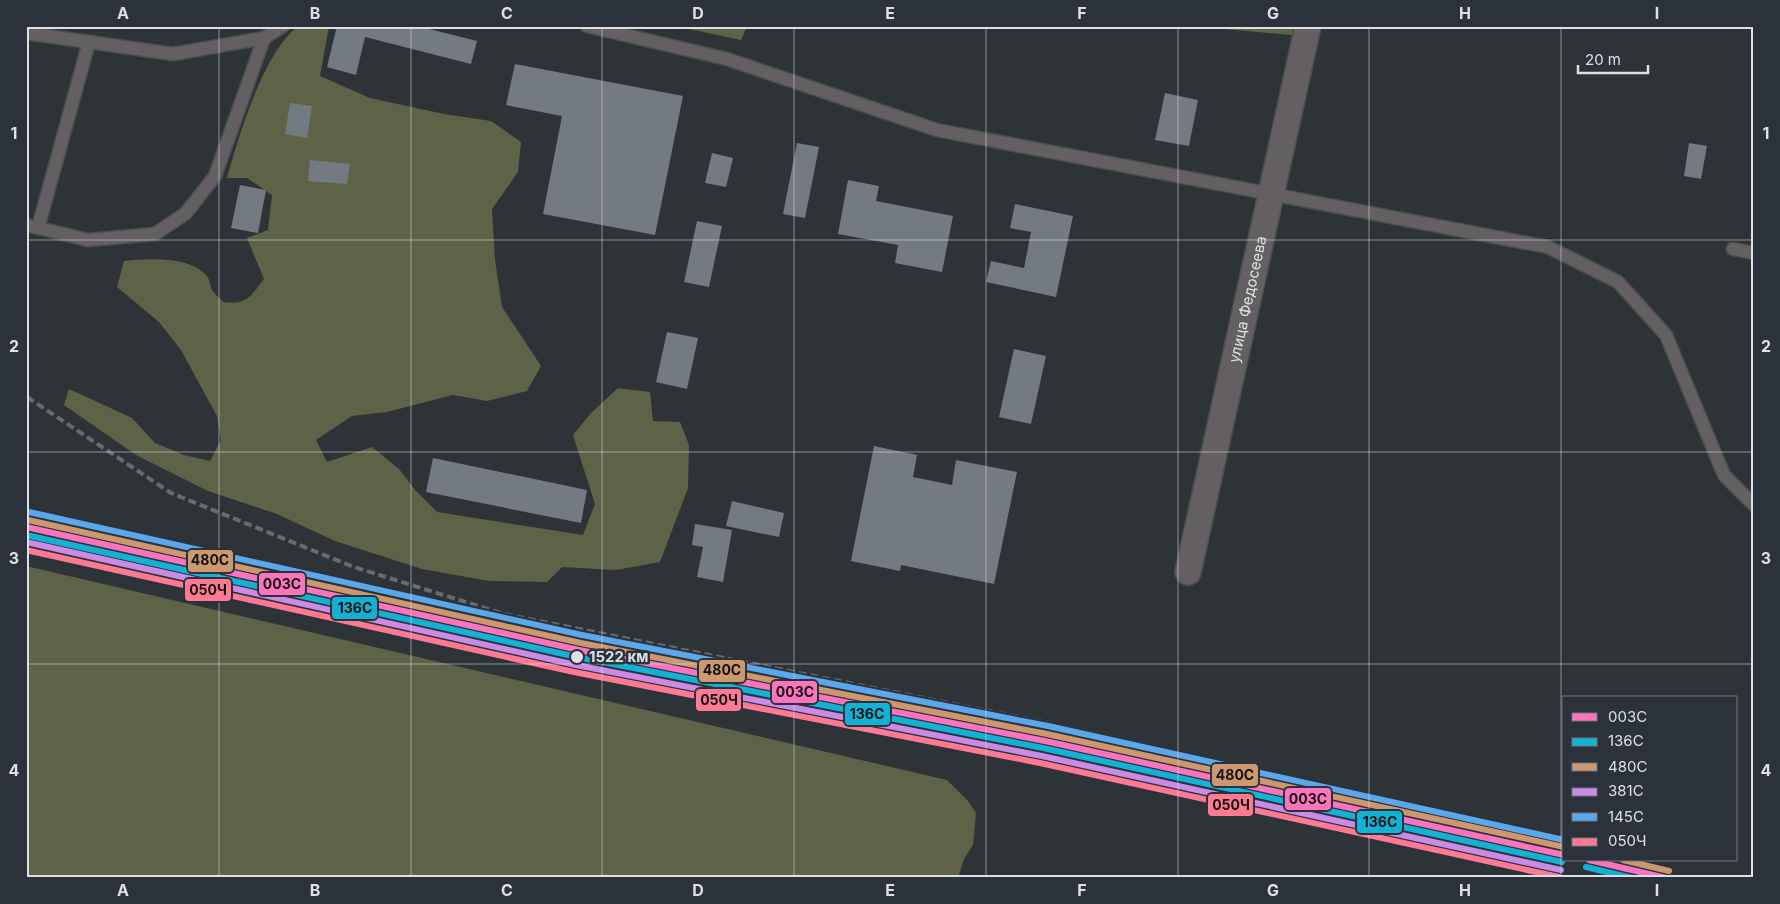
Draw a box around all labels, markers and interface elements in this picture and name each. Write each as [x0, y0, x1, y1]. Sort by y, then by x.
text: A [117, 3, 129, 23]
text: B [310, 3, 320, 23]
text: C [501, 3, 513, 23]
text: D [692, 3, 704, 23]
text: E [885, 3, 895, 23]
text: F [1077, 3, 1087, 23]
text: G [1267, 3, 1279, 23]
text: H [1459, 3, 1471, 23]
text: I [1655, 3, 1659, 23]
scale bar [1578, 42, 1648, 74]
text: 20 m [1585, 50, 1621, 69]
text: 1 [11, 123, 17, 143]
text: 1 [1763, 123, 1769, 143]
street label: улица Федосеева [1224, 234, 1271, 365]
text: 2 [9, 336, 19, 356]
text: 2 [1761, 336, 1771, 356]
text: 3 [9, 548, 19, 568]
text: 3 [1761, 548, 1771, 568]
line badge: 480С [187, 549, 234, 573]
text: 480С [191, 551, 229, 568]
line badge: 003С [258, 572, 306, 596]
text: 003С [263, 575, 301, 592]
line badge: 050Ч [184, 578, 232, 602]
text: 050Ч [189, 581, 227, 598]
line badge: 136С [331, 596, 378, 620]
text: 136С [338, 599, 372, 616]
place label: 1522 км [589, 647, 648, 666]
marker: 1522 км [569, 649, 585, 665]
line badge: 480С [698, 659, 746, 683]
text: 480С [703, 661, 741, 678]
line badge: 003С [771, 680, 818, 704]
text: 003С [776, 683, 814, 700]
line badge: 050Ч [695, 688, 742, 712]
text: 050Ч [700, 691, 738, 708]
legend [1562, 696, 1738, 862]
line badge: 136С [844, 702, 891, 726]
text: 136С [850, 705, 884, 722]
text: 003С [1608, 707, 1647, 726]
text: 136С [1608, 731, 1644, 750]
text: 480С [1608, 757, 1647, 776]
text: 4 [9, 760, 20, 780]
text: 4 [1761, 760, 1772, 780]
line badge: 480С [1211, 763, 1259, 787]
text: 480С [1216, 766, 1254, 783]
text: 381С [1608, 781, 1644, 800]
line badge: 003С [1284, 787, 1332, 811]
text: 003С [1289, 790, 1327, 807]
line badge: 050Ч [1207, 793, 1254, 817]
text: 050Ч [1212, 796, 1250, 813]
text: 145С [1608, 807, 1644, 826]
line badge: 136С [1356, 810, 1403, 834]
text: 136С [1363, 813, 1397, 830]
text: 050Ч [1608, 831, 1647, 850]
text: A [117, 880, 129, 900]
text: B [310, 880, 320, 900]
text: C [501, 880, 513, 900]
text: D [692, 880, 704, 900]
text: E [885, 880, 895, 900]
text: F [1077, 880, 1087, 900]
text: G [1267, 880, 1279, 900]
text: H [1459, 880, 1471, 900]
text: I [1655, 880, 1659, 900]

